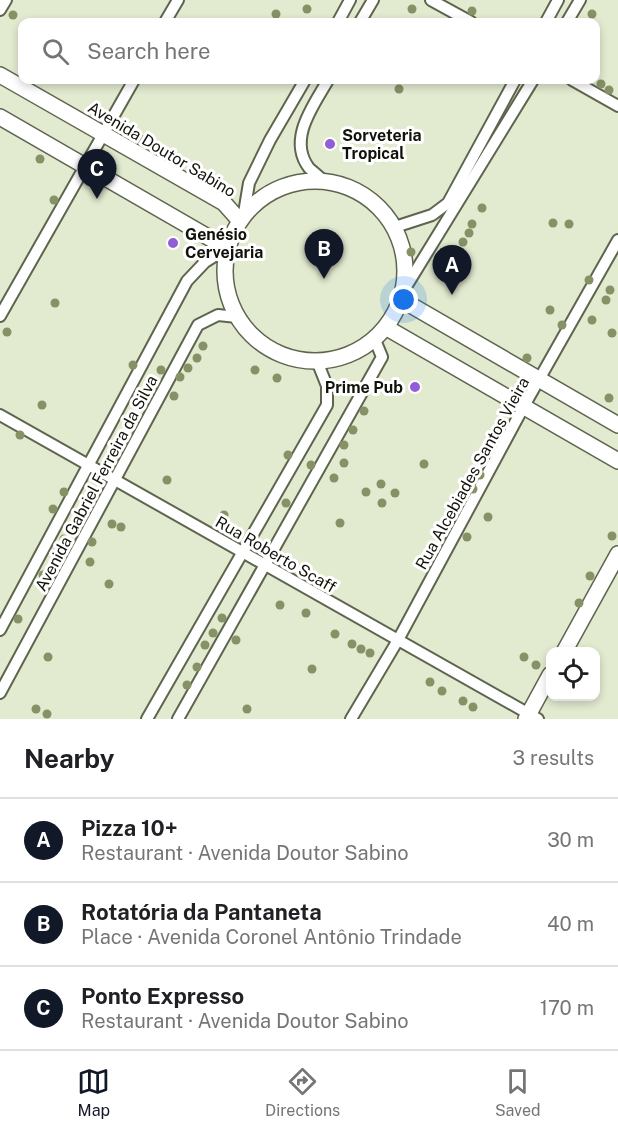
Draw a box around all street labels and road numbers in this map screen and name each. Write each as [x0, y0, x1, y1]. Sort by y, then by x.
street label: Avenida Doutor Sabino [84, 98, 239, 201]
street label: Avenida Gabriel Ferreira da Silva [31, 372, 162, 594]
street label: Rua Alcebiades Santos Vieira [412, 374, 533, 573]
street label: Rua Roberto Scaff [212, 512, 339, 597]

